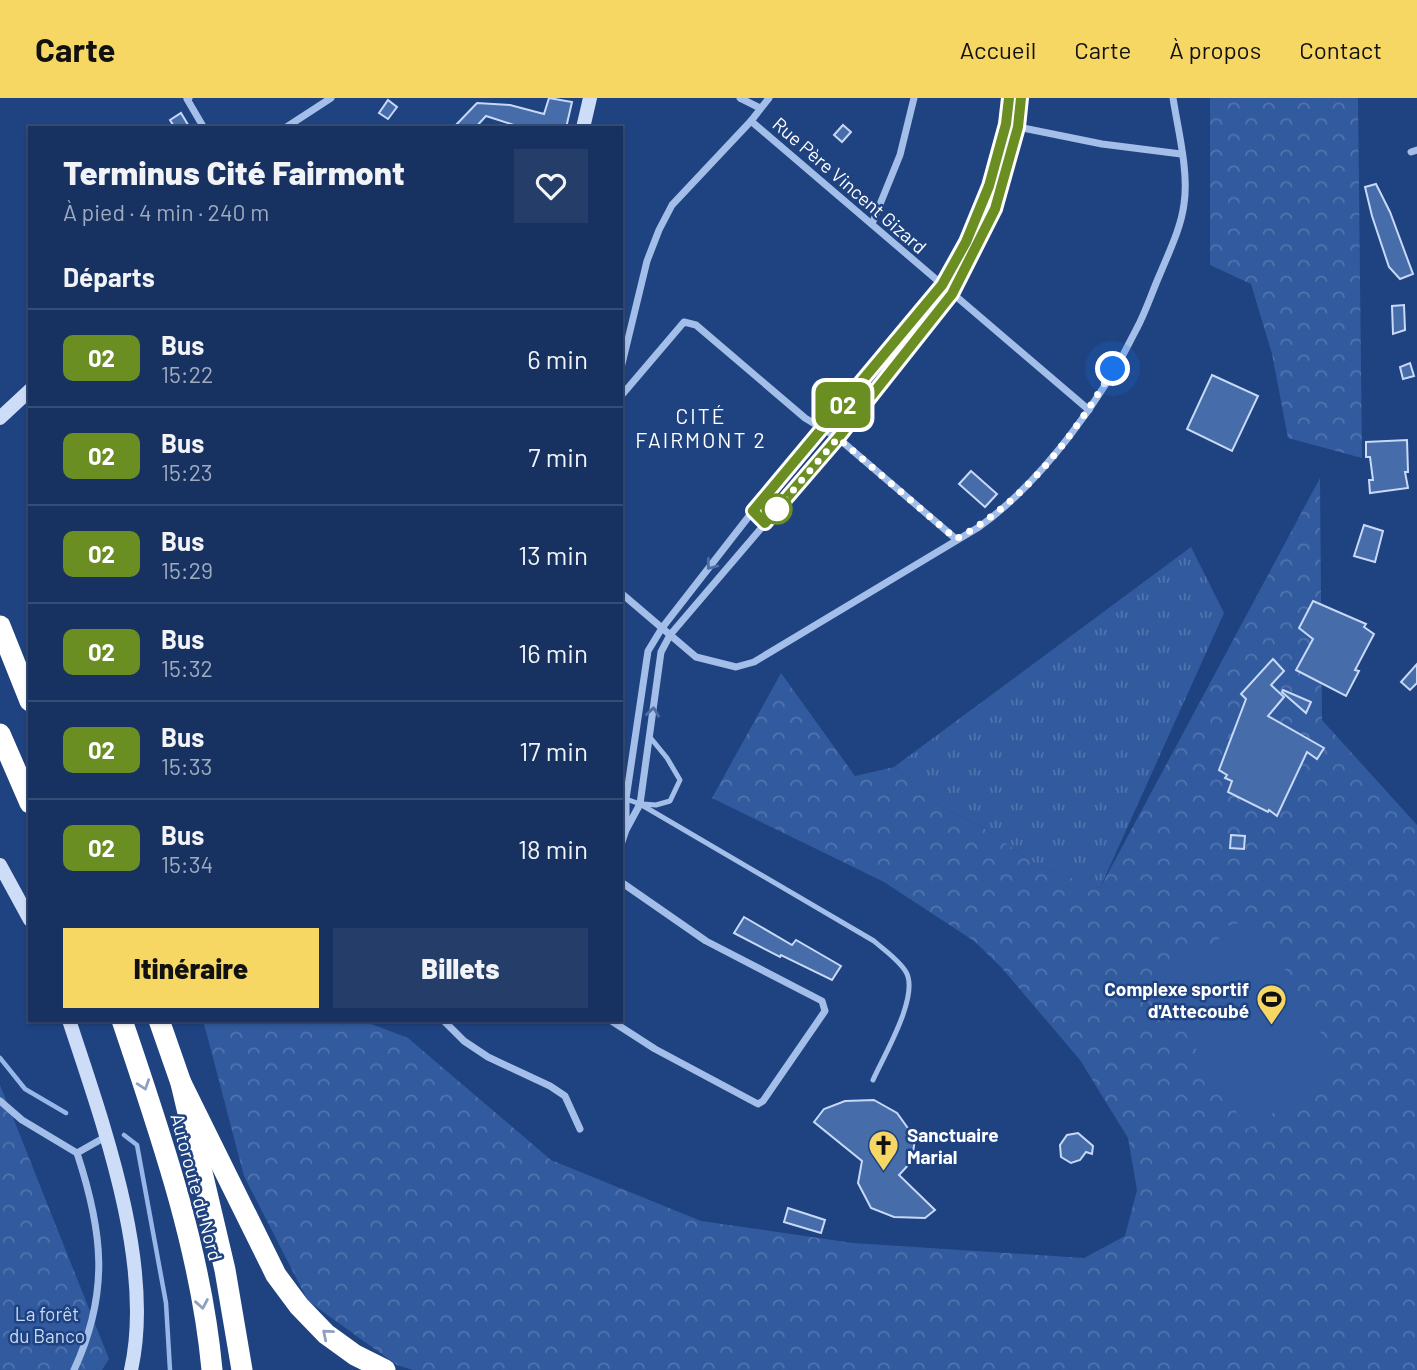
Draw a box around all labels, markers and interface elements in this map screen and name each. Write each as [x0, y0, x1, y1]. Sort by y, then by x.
text: Carte [35, 29, 116, 69]
text: Accueil [960, 35, 1036, 64]
text: Carte [1074, 35, 1131, 64]
text: À propos [1169, 35, 1261, 64]
text: Contact [1299, 35, 1382, 64]
street label: Rue Père Vincent Gizard [768, 112, 932, 258]
button: heart [514, 149, 588, 223]
text: Terminus Cité Fairmont [63, 152, 405, 192]
text: À pied · 4 min · 240 m [63, 198, 269, 226]
text: Départs [63, 261, 155, 292]
text: Bus [161, 329, 204, 360]
text: 02 [88, 343, 115, 372]
text: 6 min [527, 343, 588, 374]
your location [1095, 351, 1130, 386]
text: 15:22 [161, 360, 213, 388]
line badge: 02 [812, 382, 874, 428]
text: 02 [829, 390, 857, 419]
district label: CITÉ FAIRMONT 2 [635, 403, 767, 452]
text: Bus [161, 427, 204, 458]
text: 02 [88, 441, 115, 470]
text: 7 min [528, 441, 588, 472]
text: 15:23 [161, 458, 213, 486]
unlabelled marker [762, 494, 792, 524]
text: Bus [161, 525, 204, 556]
text: 02 [88, 539, 115, 568]
text: 13 min [518, 539, 588, 570]
text: 15:29 [161, 556, 213, 584]
one-way arrow [707, 558, 720, 570]
text: Bus [161, 623, 204, 654]
text: 02 [88, 637, 115, 666]
text: 16 min [518, 637, 588, 668]
text: 15:32 [161, 654, 213, 682]
one-way arrow [645, 706, 660, 718]
text: Bus [161, 721, 204, 752]
text: 02 [88, 735, 115, 764]
text: 17 min [519, 735, 588, 766]
text: 15:33 [161, 752, 212, 780]
text: Bus [161, 819, 204, 850]
text: 02 [88, 833, 115, 862]
text: 18 min [518, 833, 588, 864]
text: 15:34 [161, 850, 213, 878]
button: Itinéraire [63, 928, 319, 1008]
button: Billets [333, 928, 588, 1008]
place label: Complexe sportif d'Attecoubé [1104, 977, 1249, 1022]
sports icon: Complexe sportif d'Attecoubé [1255, 982, 1289, 1026]
one-way arrow [136, 1078, 150, 1090]
street label: Autoroute du Nord [166, 1111, 228, 1263]
place label: Sanctuaire Marial [907, 1123, 999, 1168]
church icon: Sanctuaire Marial [867, 1128, 901, 1172]
one-way arrow [194, 1299, 209, 1310]
park label: La forêt du Banco [9, 1302, 85, 1347]
one-way arrow [323, 1329, 335, 1342]

